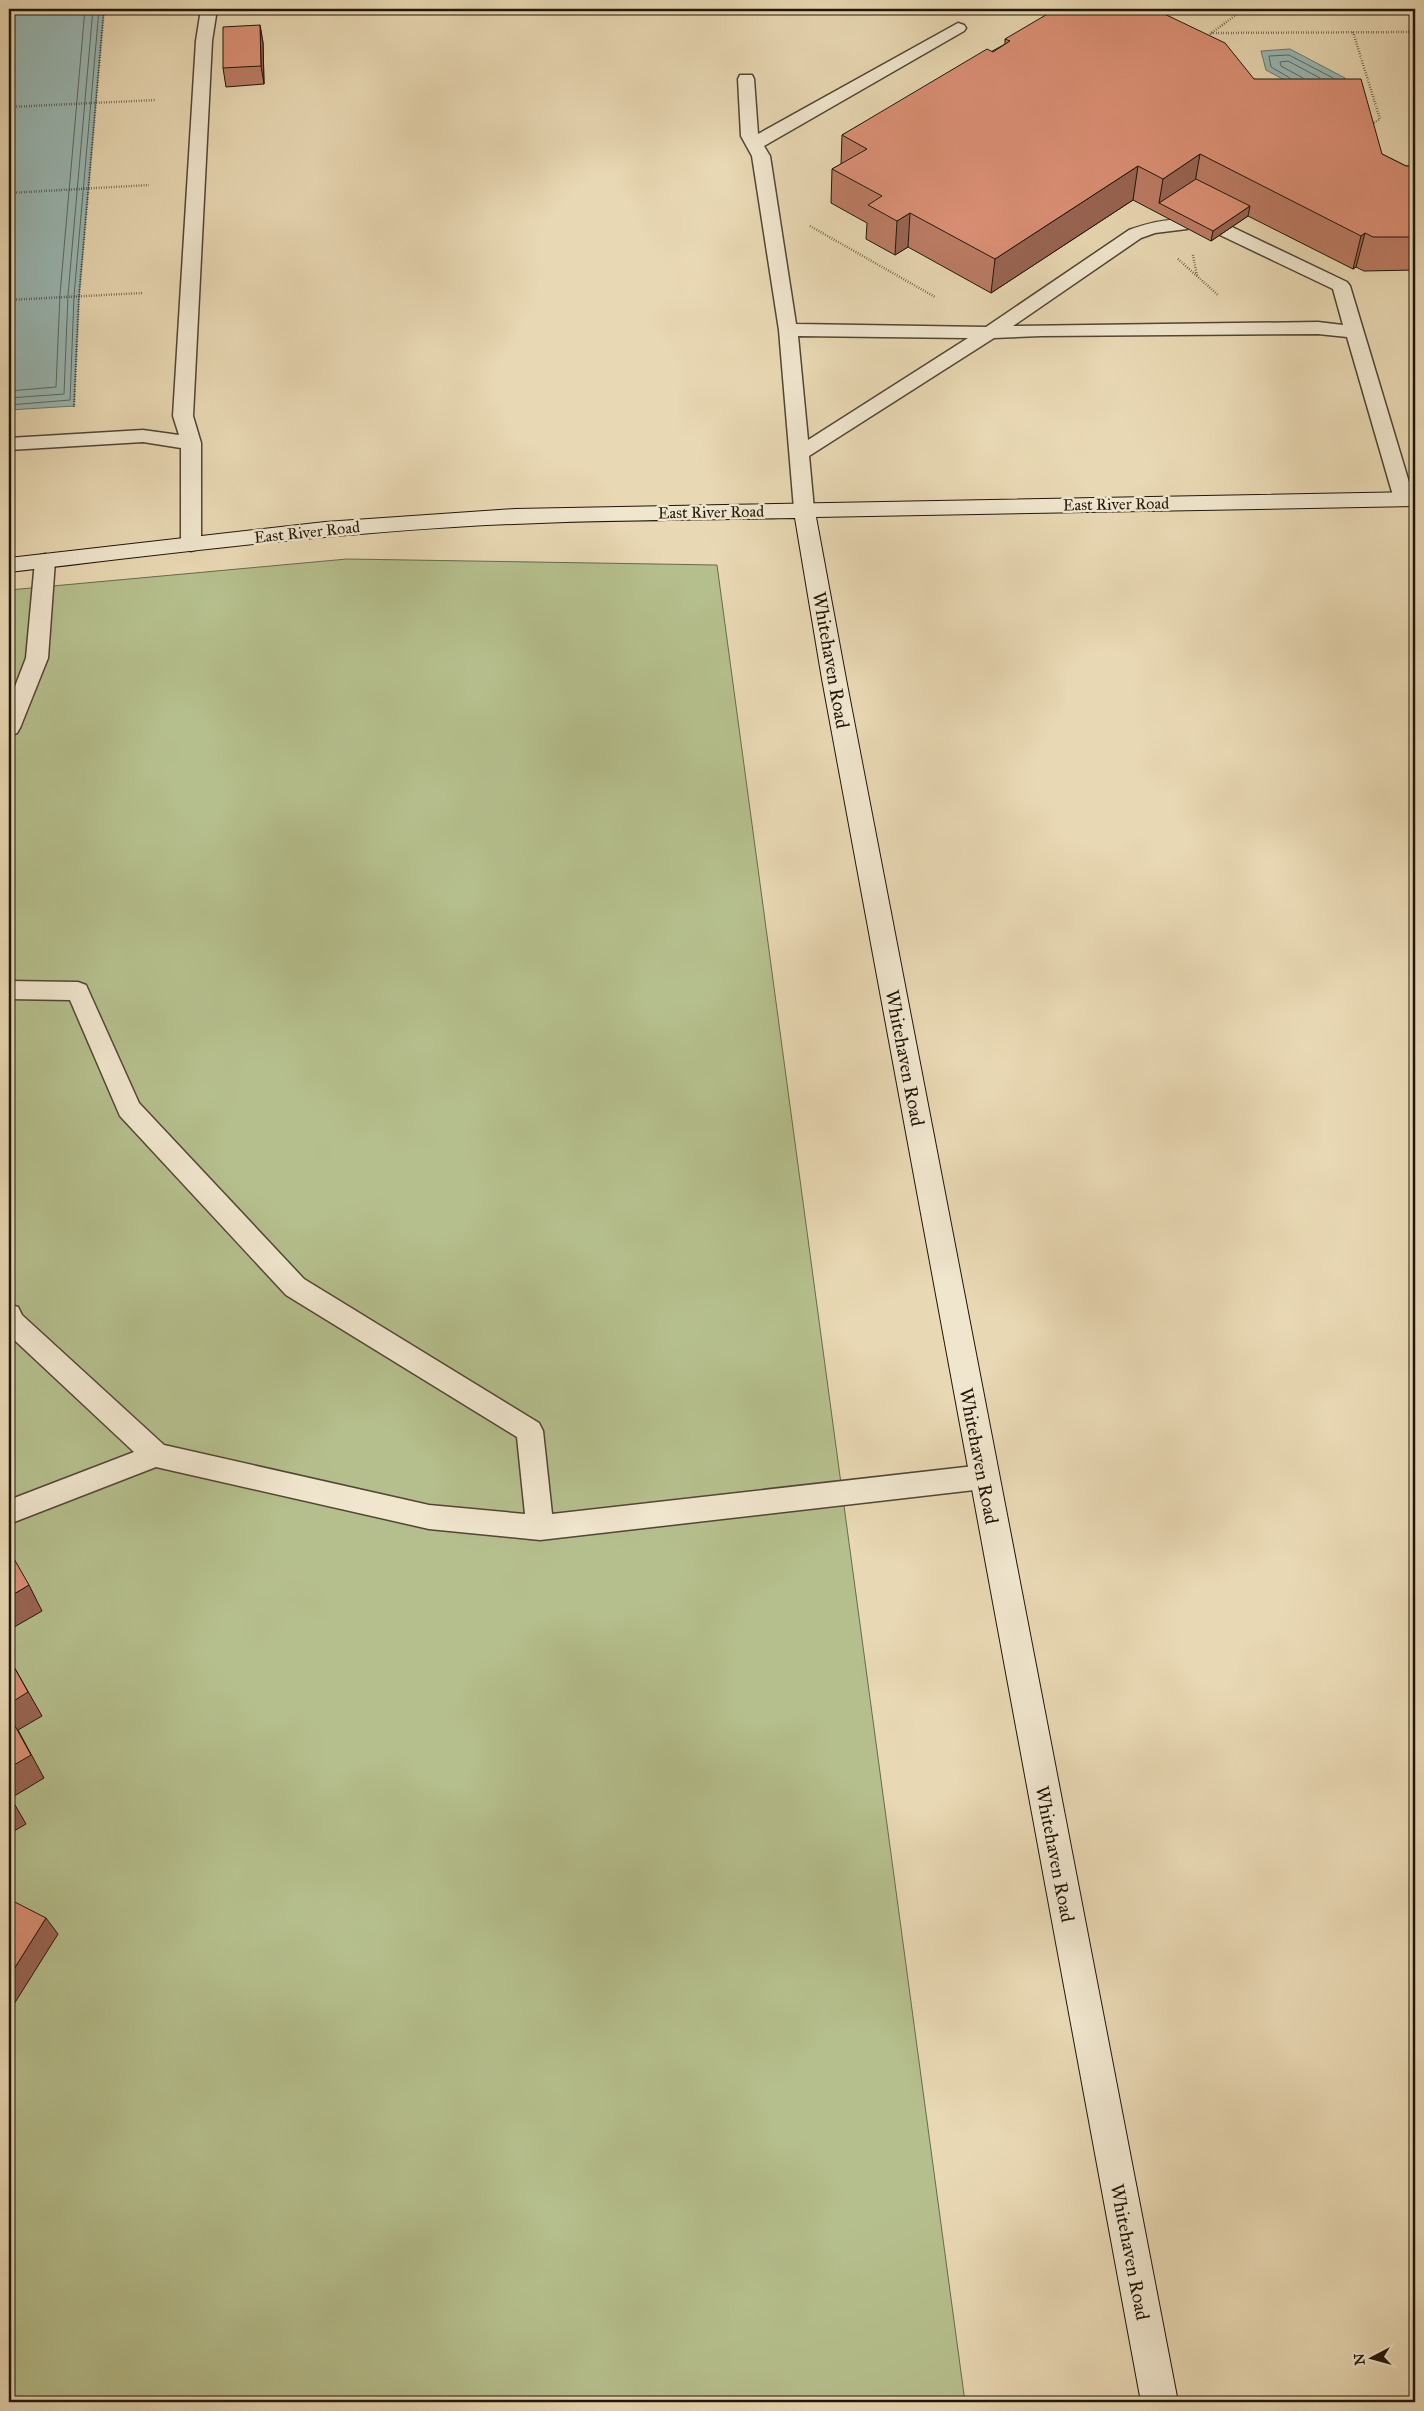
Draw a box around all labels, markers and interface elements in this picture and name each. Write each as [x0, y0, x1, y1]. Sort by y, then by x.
street label: East River Road [1063, 494, 1169, 514]
street label: East River Road [658, 502, 764, 522]
street label: East River Road [253, 517, 361, 547]
street label: Whitehaven Road [808, 590, 854, 731]
street label: Whitehaven Road [880, 988, 930, 1129]
street label: Whitehaven Road [954, 1386, 1004, 1527]
street label: Whitehaven Road [1030, 1784, 1080, 1925]
street label: Whitehaven Road [1105, 2182, 1155, 2323]
north arrow [1346, 2334, 1396, 2384]
text: N [1350, 2352, 1369, 2366]

